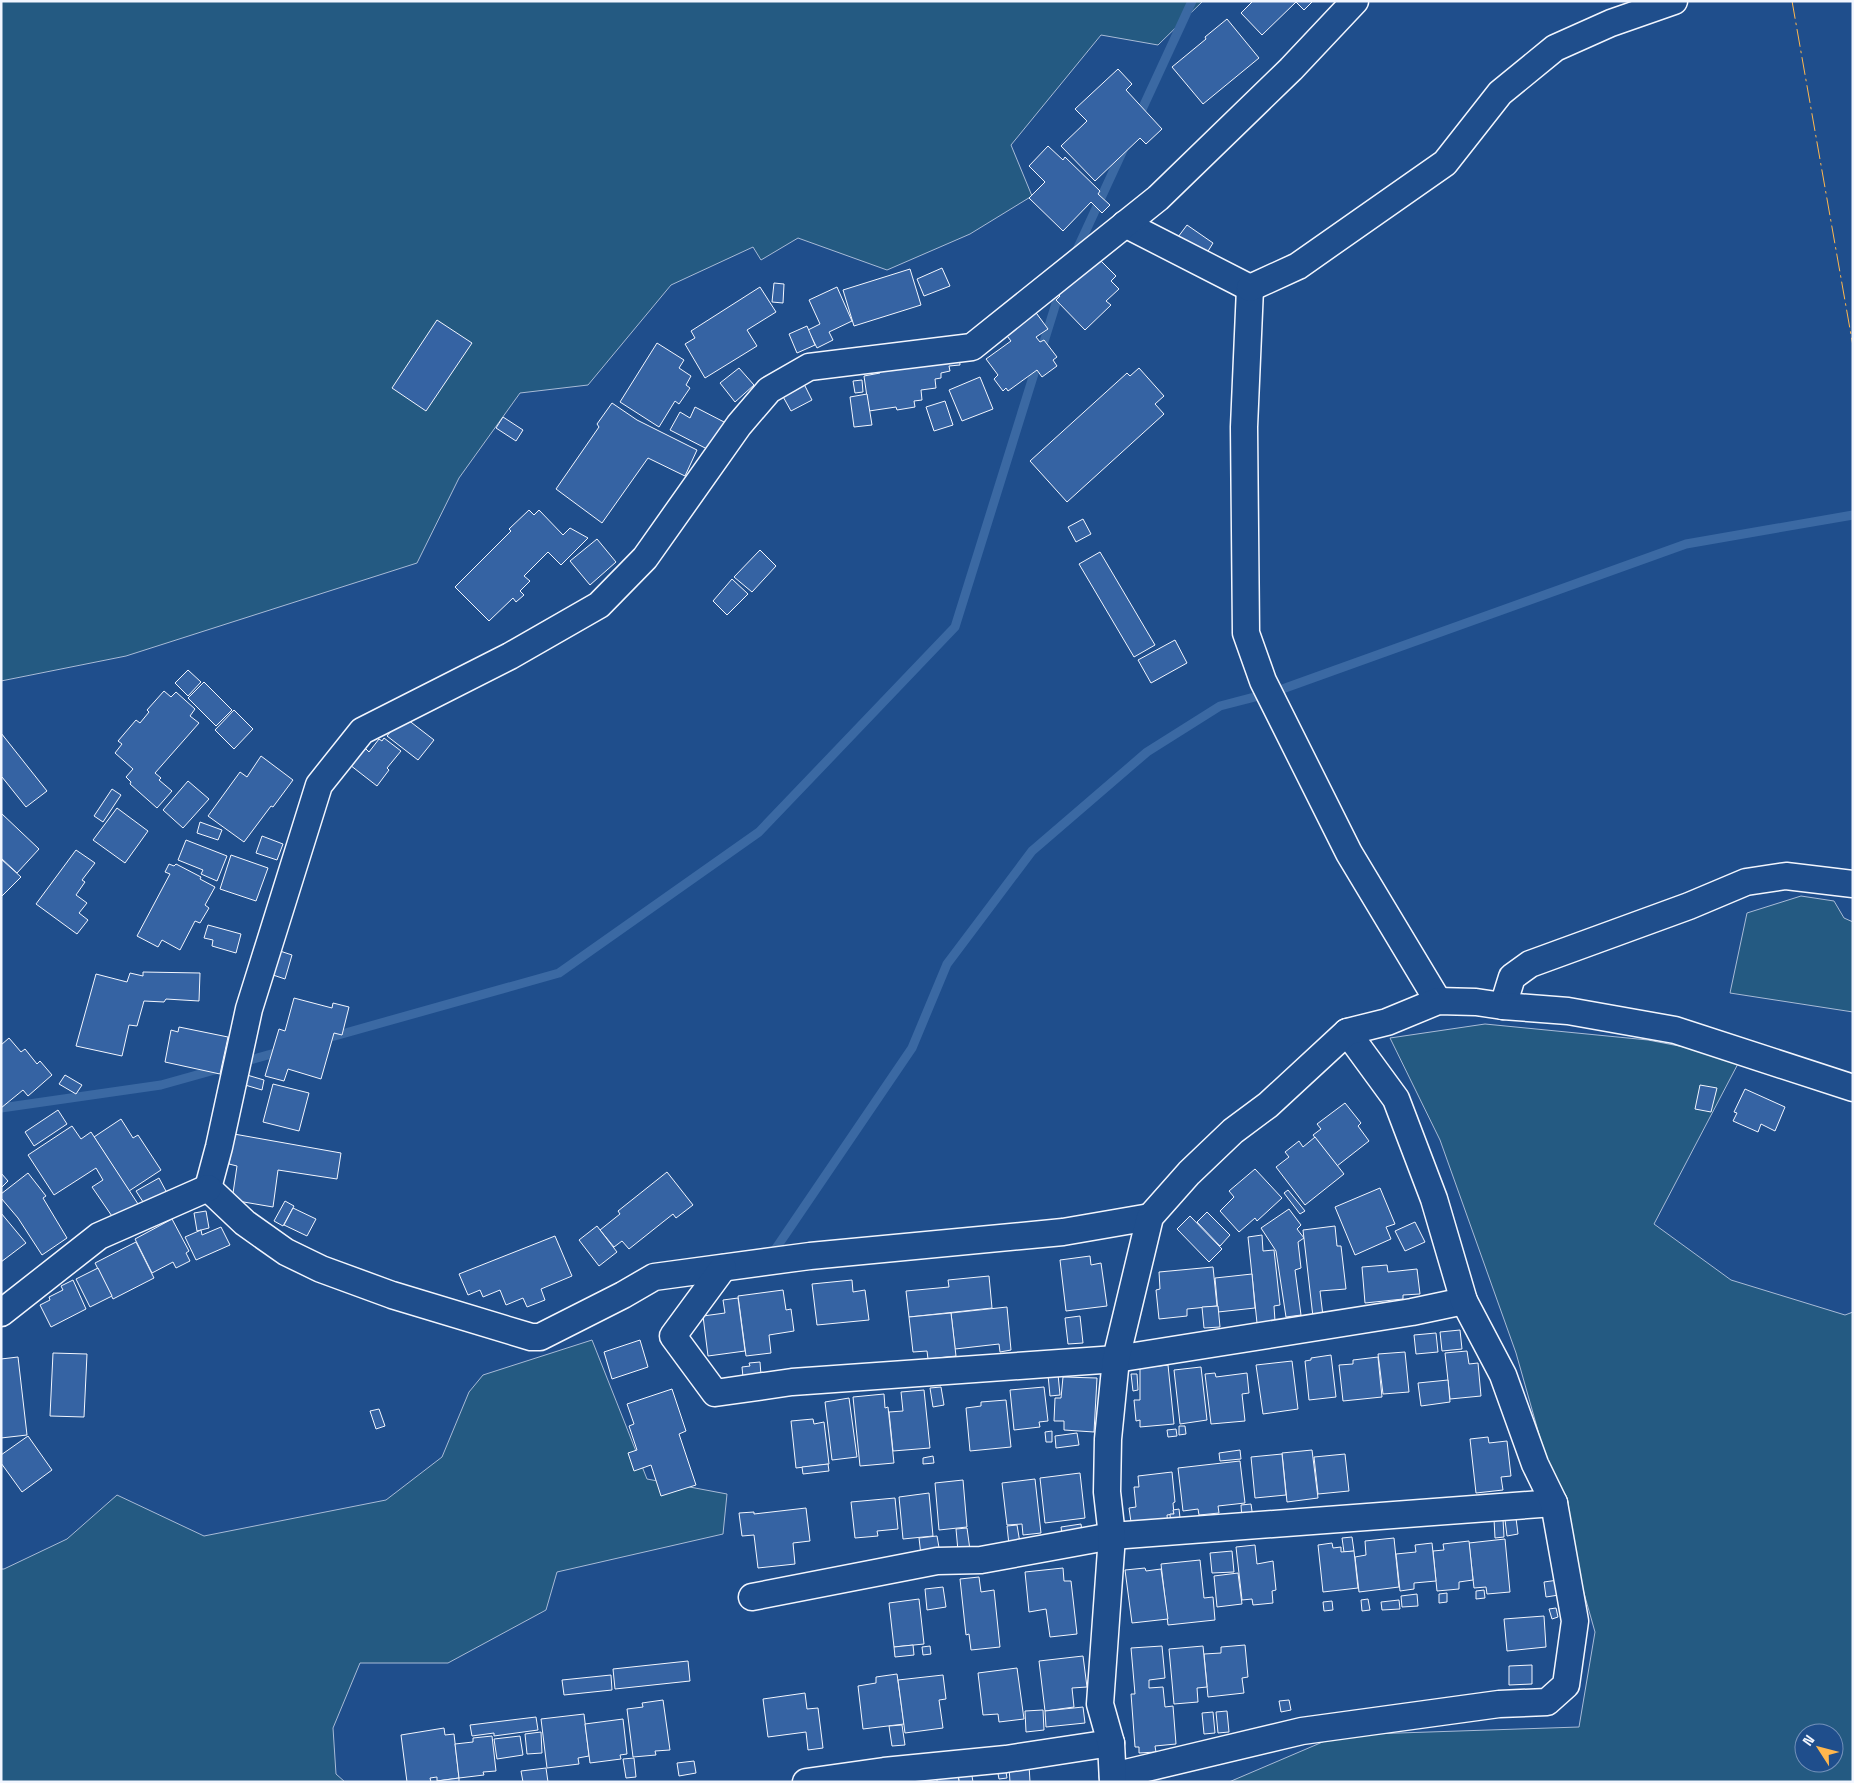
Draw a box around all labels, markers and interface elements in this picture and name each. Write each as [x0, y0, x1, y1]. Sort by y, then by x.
north arrow [1794, 1723, 1844, 1773]
text: N [1798, 1731, 1819, 1749]

